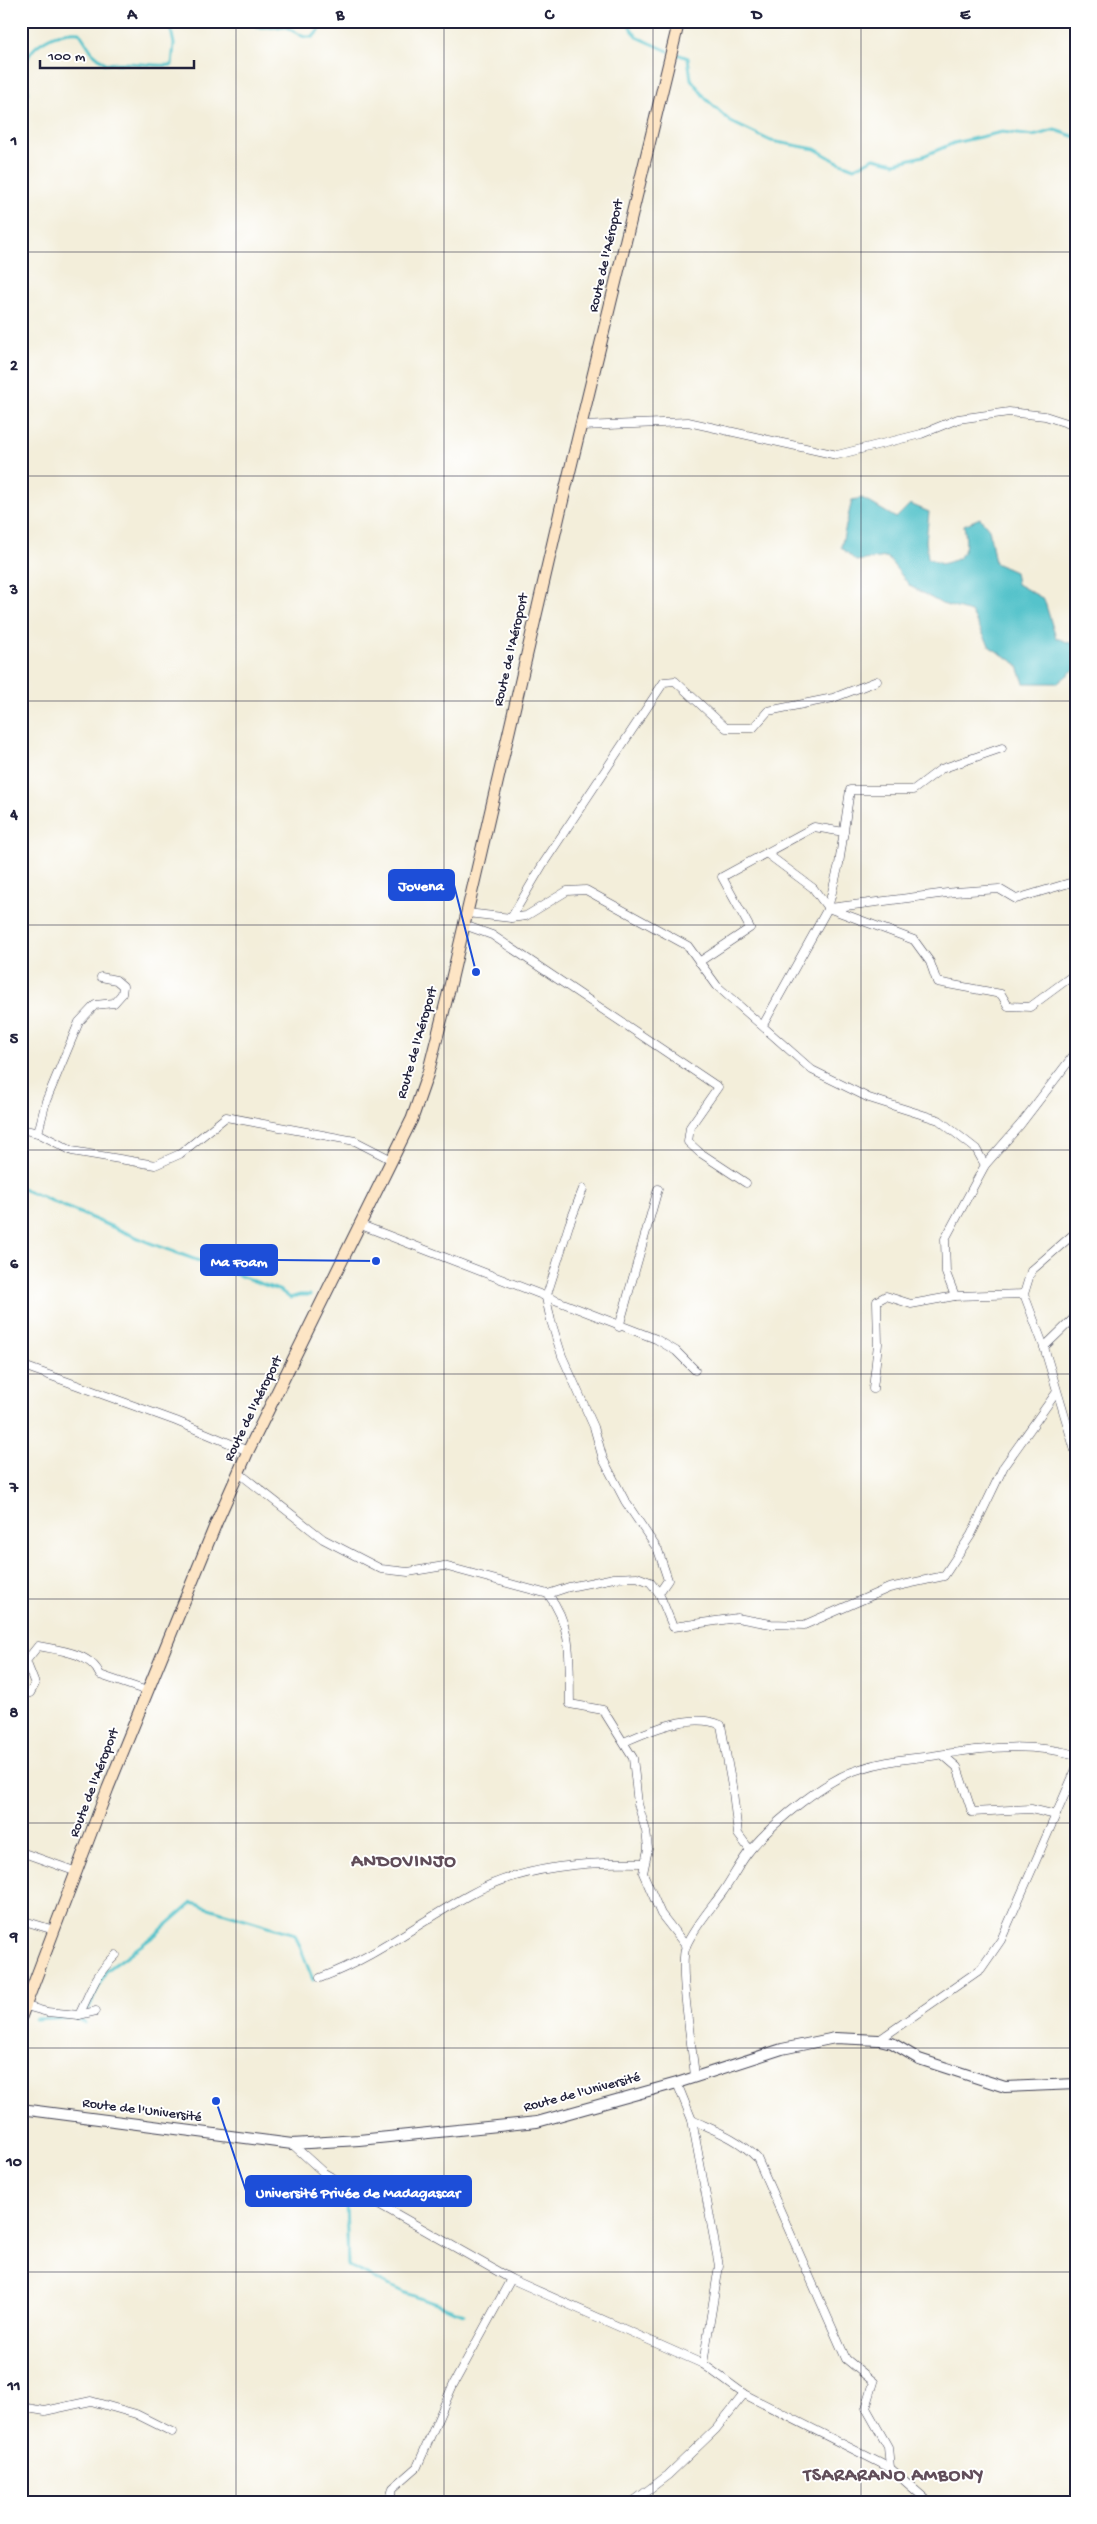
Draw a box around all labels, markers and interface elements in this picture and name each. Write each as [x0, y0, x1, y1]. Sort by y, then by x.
text: A [126, 7, 138, 26]
text: B [335, 7, 345, 26]
text: C [544, 7, 555, 26]
text: D [750, 7, 763, 26]
text: E [960, 7, 971, 26]
scale bar [40, 38, 194, 70]
text: 100 m [47, 48, 86, 66]
text: 1 [10, 133, 17, 152]
street label: Route de l'Aéroport [586, 197, 629, 314]
text: 2 [10, 358, 18, 377]
text: 3 [9, 582, 18, 601]
street label: Route de l'Aéroport [491, 591, 534, 708]
text: 4 [9, 807, 18, 826]
callout: Jovena [389, 870, 454, 900]
text: Jovena [397, 878, 444, 896]
street label: Route de l'Aéroport [394, 984, 442, 1101]
text: 5 [10, 1031, 19, 1050]
callout: Ma Foam [201, 1245, 277, 1275]
text: Ma Foam [211, 1254, 268, 1272]
text: 6 [10, 1256, 19, 1275]
street label: Route de l'Aéroport [221, 1352, 287, 1465]
text: 7 [9, 1480, 19, 1499]
text: 8 [10, 1705, 19, 1724]
street label: Route de l'Aéroport [66, 1725, 124, 1840]
district label: ANDOVINJO [350, 1851, 457, 1874]
text: 9 [9, 1929, 18, 1948]
street label: Route de l'Université [522, 2069, 643, 2117]
street label: Route de l'Université [81, 2095, 203, 2127]
text: 10 [5, 2154, 22, 2173]
callout: Université Privée de Madagascar [246, 2176, 471, 2206]
text: Université Privée de Madagascar [256, 2185, 462, 2203]
text: 11 [7, 2378, 20, 2397]
district label: TSARARANO AMBONY [802, 2465, 984, 2488]

